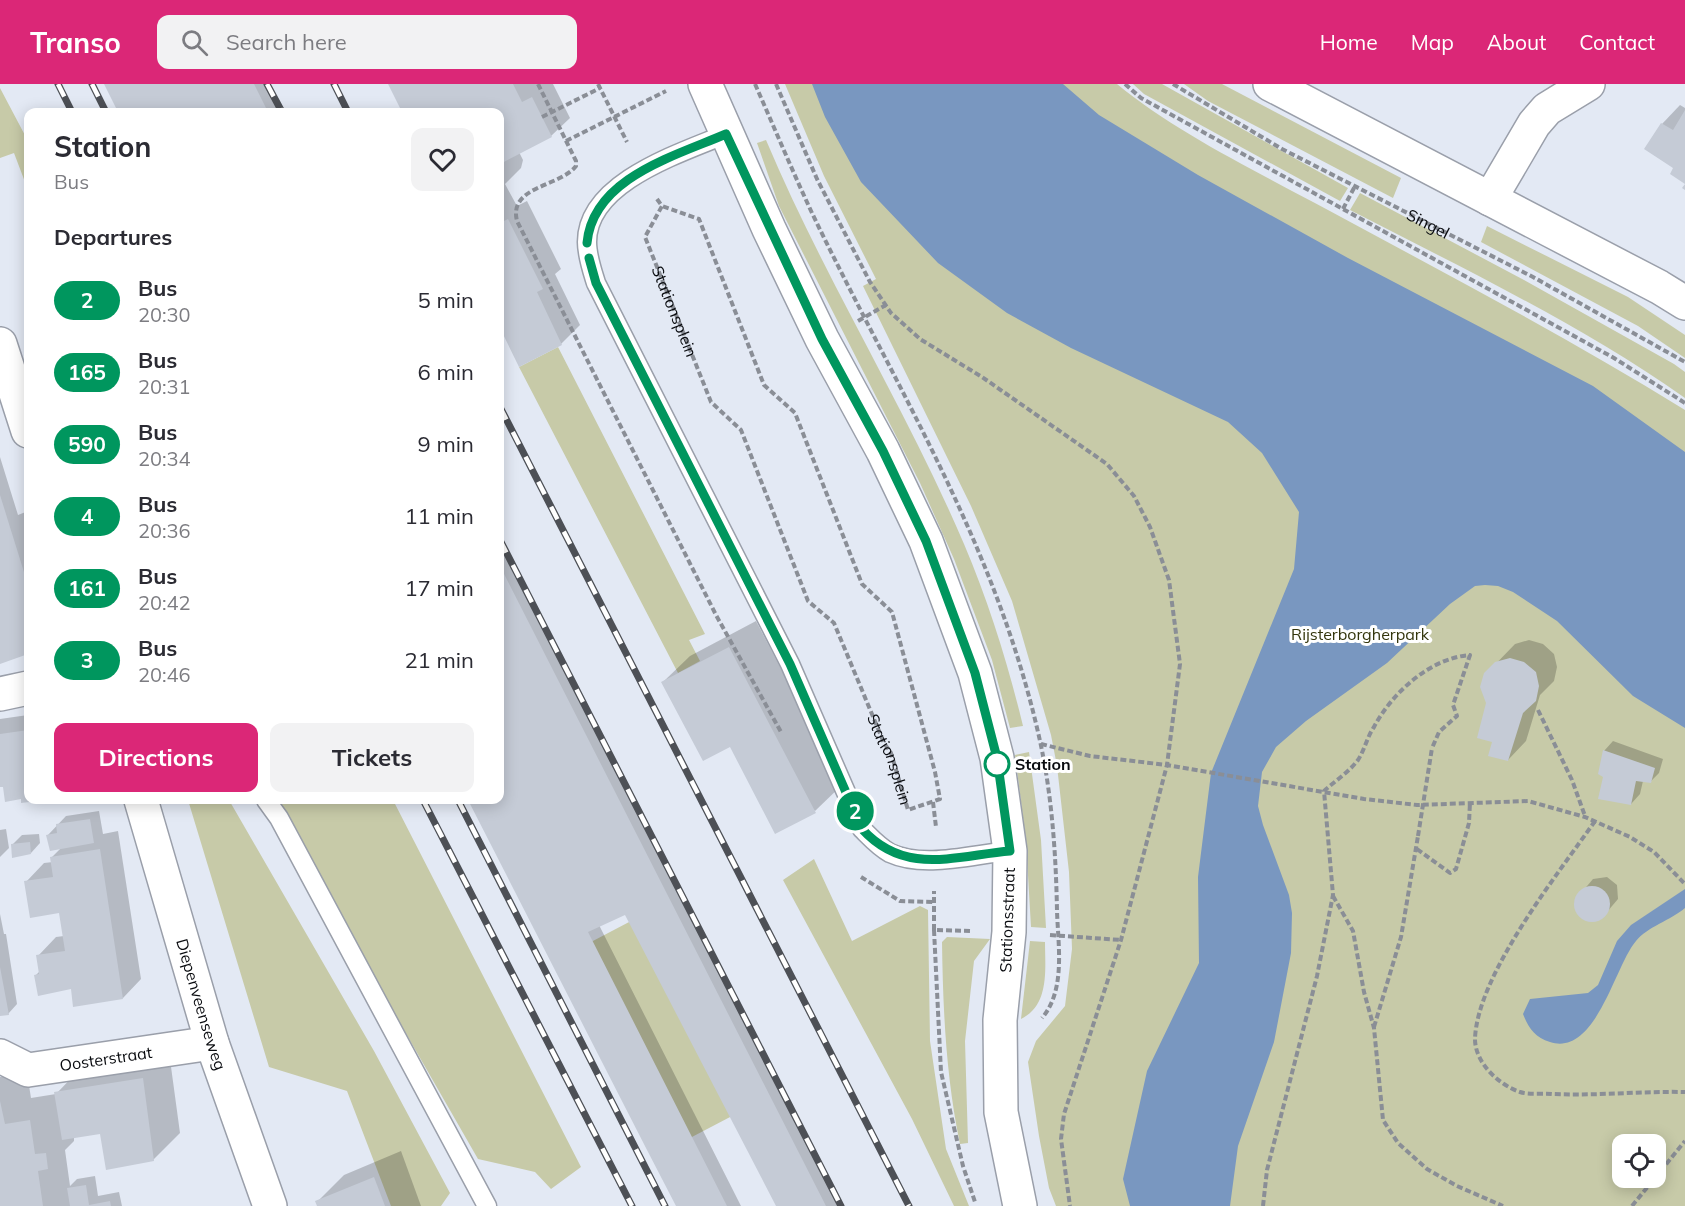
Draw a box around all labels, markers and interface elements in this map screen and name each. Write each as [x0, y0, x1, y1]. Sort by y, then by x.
search box [157, 15, 577, 69]
text: Transo [30, 25, 121, 60]
icon: search [178, 26, 211, 59]
text: Search here [226, 28, 347, 56]
text: Home [1320, 29, 1378, 55]
text: Map [1411, 29, 1454, 55]
text: About [1487, 29, 1546, 55]
text: Contact [1579, 29, 1655, 55]
button: heart [411, 128, 474, 191]
text: Station [54, 129, 151, 164]
text: Bus [54, 169, 89, 194]
street label: Singel [1403, 204, 1453, 243]
text: Departures [54, 223, 172, 251]
street label: Stationsplein [648, 263, 702, 360]
text: Bus [138, 274, 177, 302]
text: 5 min [418, 286, 474, 314]
text: 2 [81, 287, 93, 313]
text: 20:30 [138, 302, 191, 327]
text: Bus [138, 346, 177, 374]
text: 6 min [418, 358, 474, 386]
text: 165 [68, 359, 106, 385]
text: 20:31 [138, 374, 191, 399]
text: Bus [138, 418, 177, 446]
text: 9 min [418, 430, 474, 458]
text: 590 [68, 431, 106, 457]
text: 20:34 [138, 446, 191, 471]
text: Bus [138, 490, 177, 518]
text: 11 min [404, 502, 474, 530]
text: 4 [81, 503, 93, 529]
text: 20:36 [138, 518, 191, 543]
text: Bus [138, 562, 177, 590]
text: 17 min [404, 574, 474, 602]
text: 161 [68, 575, 106, 601]
text: 20:42 [138, 590, 191, 615]
park label: Rijsterborgherpark [1291, 624, 1430, 644]
text: Bus [138, 634, 177, 662]
text: 21 min [404, 646, 474, 674]
text: 3 [81, 647, 93, 673]
text: 20:46 [138, 662, 191, 687]
street label: Stationsplein [863, 711, 916, 807]
button: Directions [54, 723, 258, 792]
button: Tickets [270, 723, 474, 792]
marker: Station [984, 751, 1010, 777]
place label: Station [1015, 754, 1071, 774]
line badge: 2 [836, 792, 874, 830]
text: 2 [849, 798, 861, 824]
street label: Stationsstraat [995, 867, 1019, 973]
street label: Diepenveenseweg [172, 936, 231, 1073]
street label: Oosterstraat [58, 1042, 154, 1075]
map controls [1612, 1134, 1666, 1188]
button: locate [1612, 1134, 1666, 1188]

